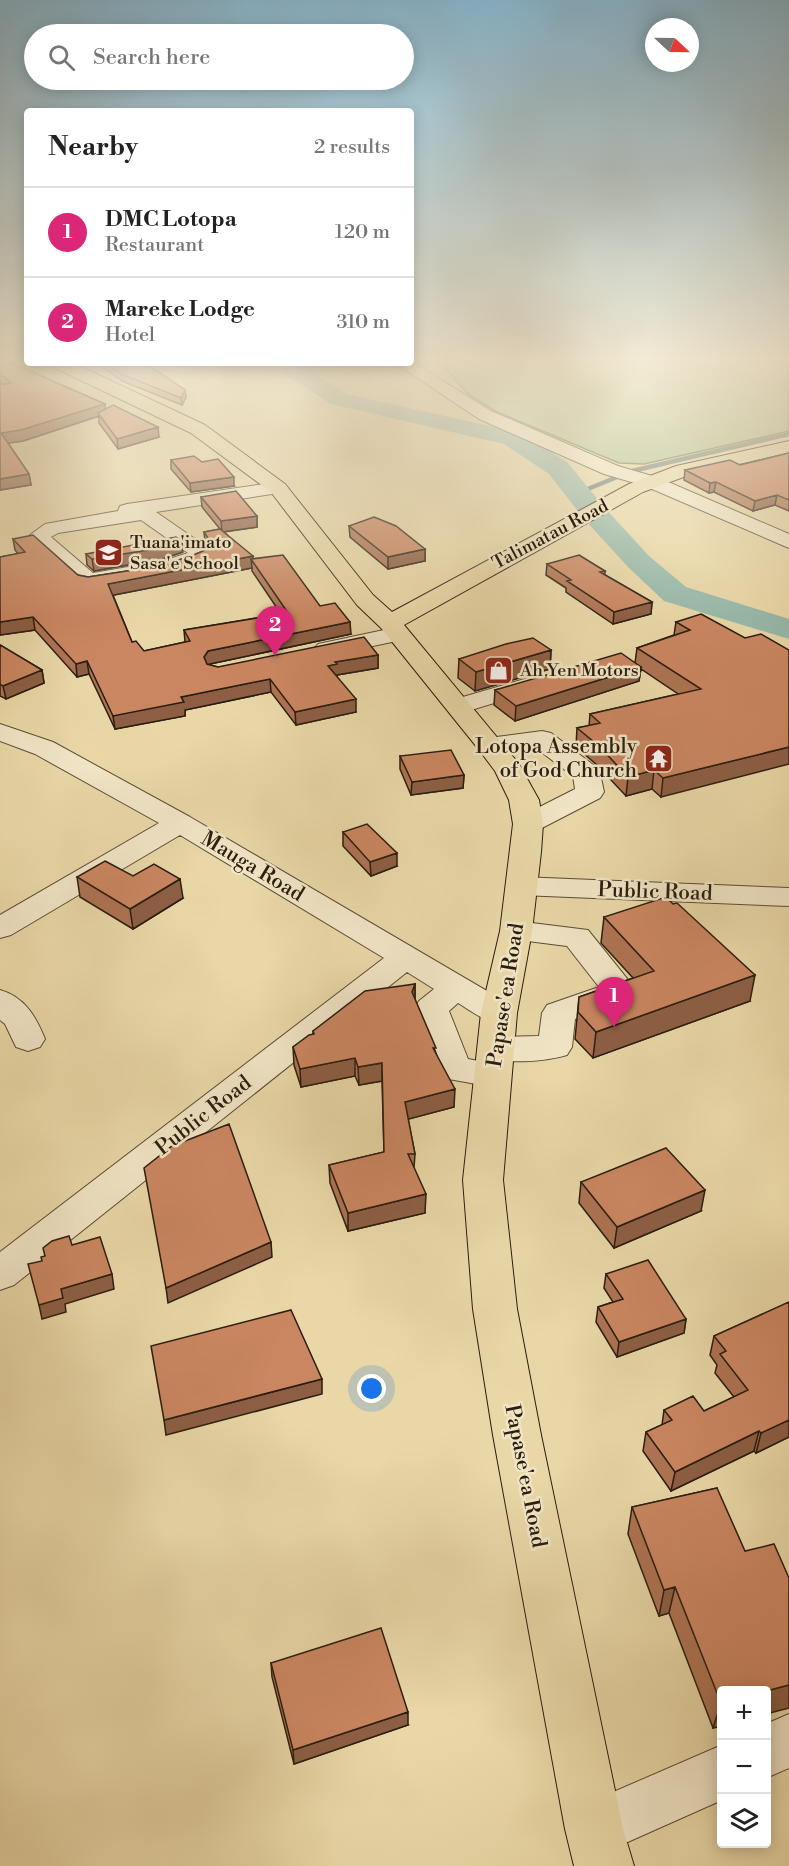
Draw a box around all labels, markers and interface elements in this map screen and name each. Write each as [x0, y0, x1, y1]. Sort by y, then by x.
north arrow [645, 18, 699, 72]
search box [24, 24, 414, 90]
icon: search [45, 41, 78, 74]
text: Search here [93, 44, 210, 71]
text: Nearby [48, 131, 138, 163]
text: 2 results [314, 135, 390, 160]
text: DMC Lotopa [105, 206, 237, 233]
text: 1 [63, 220, 72, 245]
text: 120 m [335, 220, 390, 245]
text: Restaurant [105, 233, 204, 258]
text: Mareke Lodge [105, 296, 255, 323]
text: 2 [61, 310, 74, 335]
text: 310 m [337, 310, 390, 335]
text: Hotel [105, 323, 155, 348]
street label: Talimatau Road [488, 494, 613, 575]
place label: Tuana'imato Sasa'e School [130, 531, 239, 575]
school or university icon: Tuana'imato Sasa'e School [93, 536, 125, 568]
pin: 2 [256, 606, 294, 656]
shop icon: Ah Yen Motors [483, 654, 515, 686]
place label: Ah Yen Motors [519, 659, 639, 682]
place label: Lotopa Assembly of God Church [475, 734, 638, 784]
temple icon: Lotopa Assembly of God Church [642, 742, 674, 774]
street label: Mauga Road [196, 826, 309, 908]
street label: Public Road [597, 877, 713, 907]
street label: Papase'ea Road [482, 921, 530, 1069]
pin: 1 [594, 978, 634, 1027]
street label: Public Road [150, 1070, 257, 1162]
your location [357, 1374, 386, 1403]
street label: Papase'ea Road [498, 1402, 552, 1550]
map controls [717, 1686, 771, 1848]
button: + [717, 1686, 771, 1740]
button: − [717, 1740, 771, 1794]
button: layers [717, 1794, 771, 1848]

